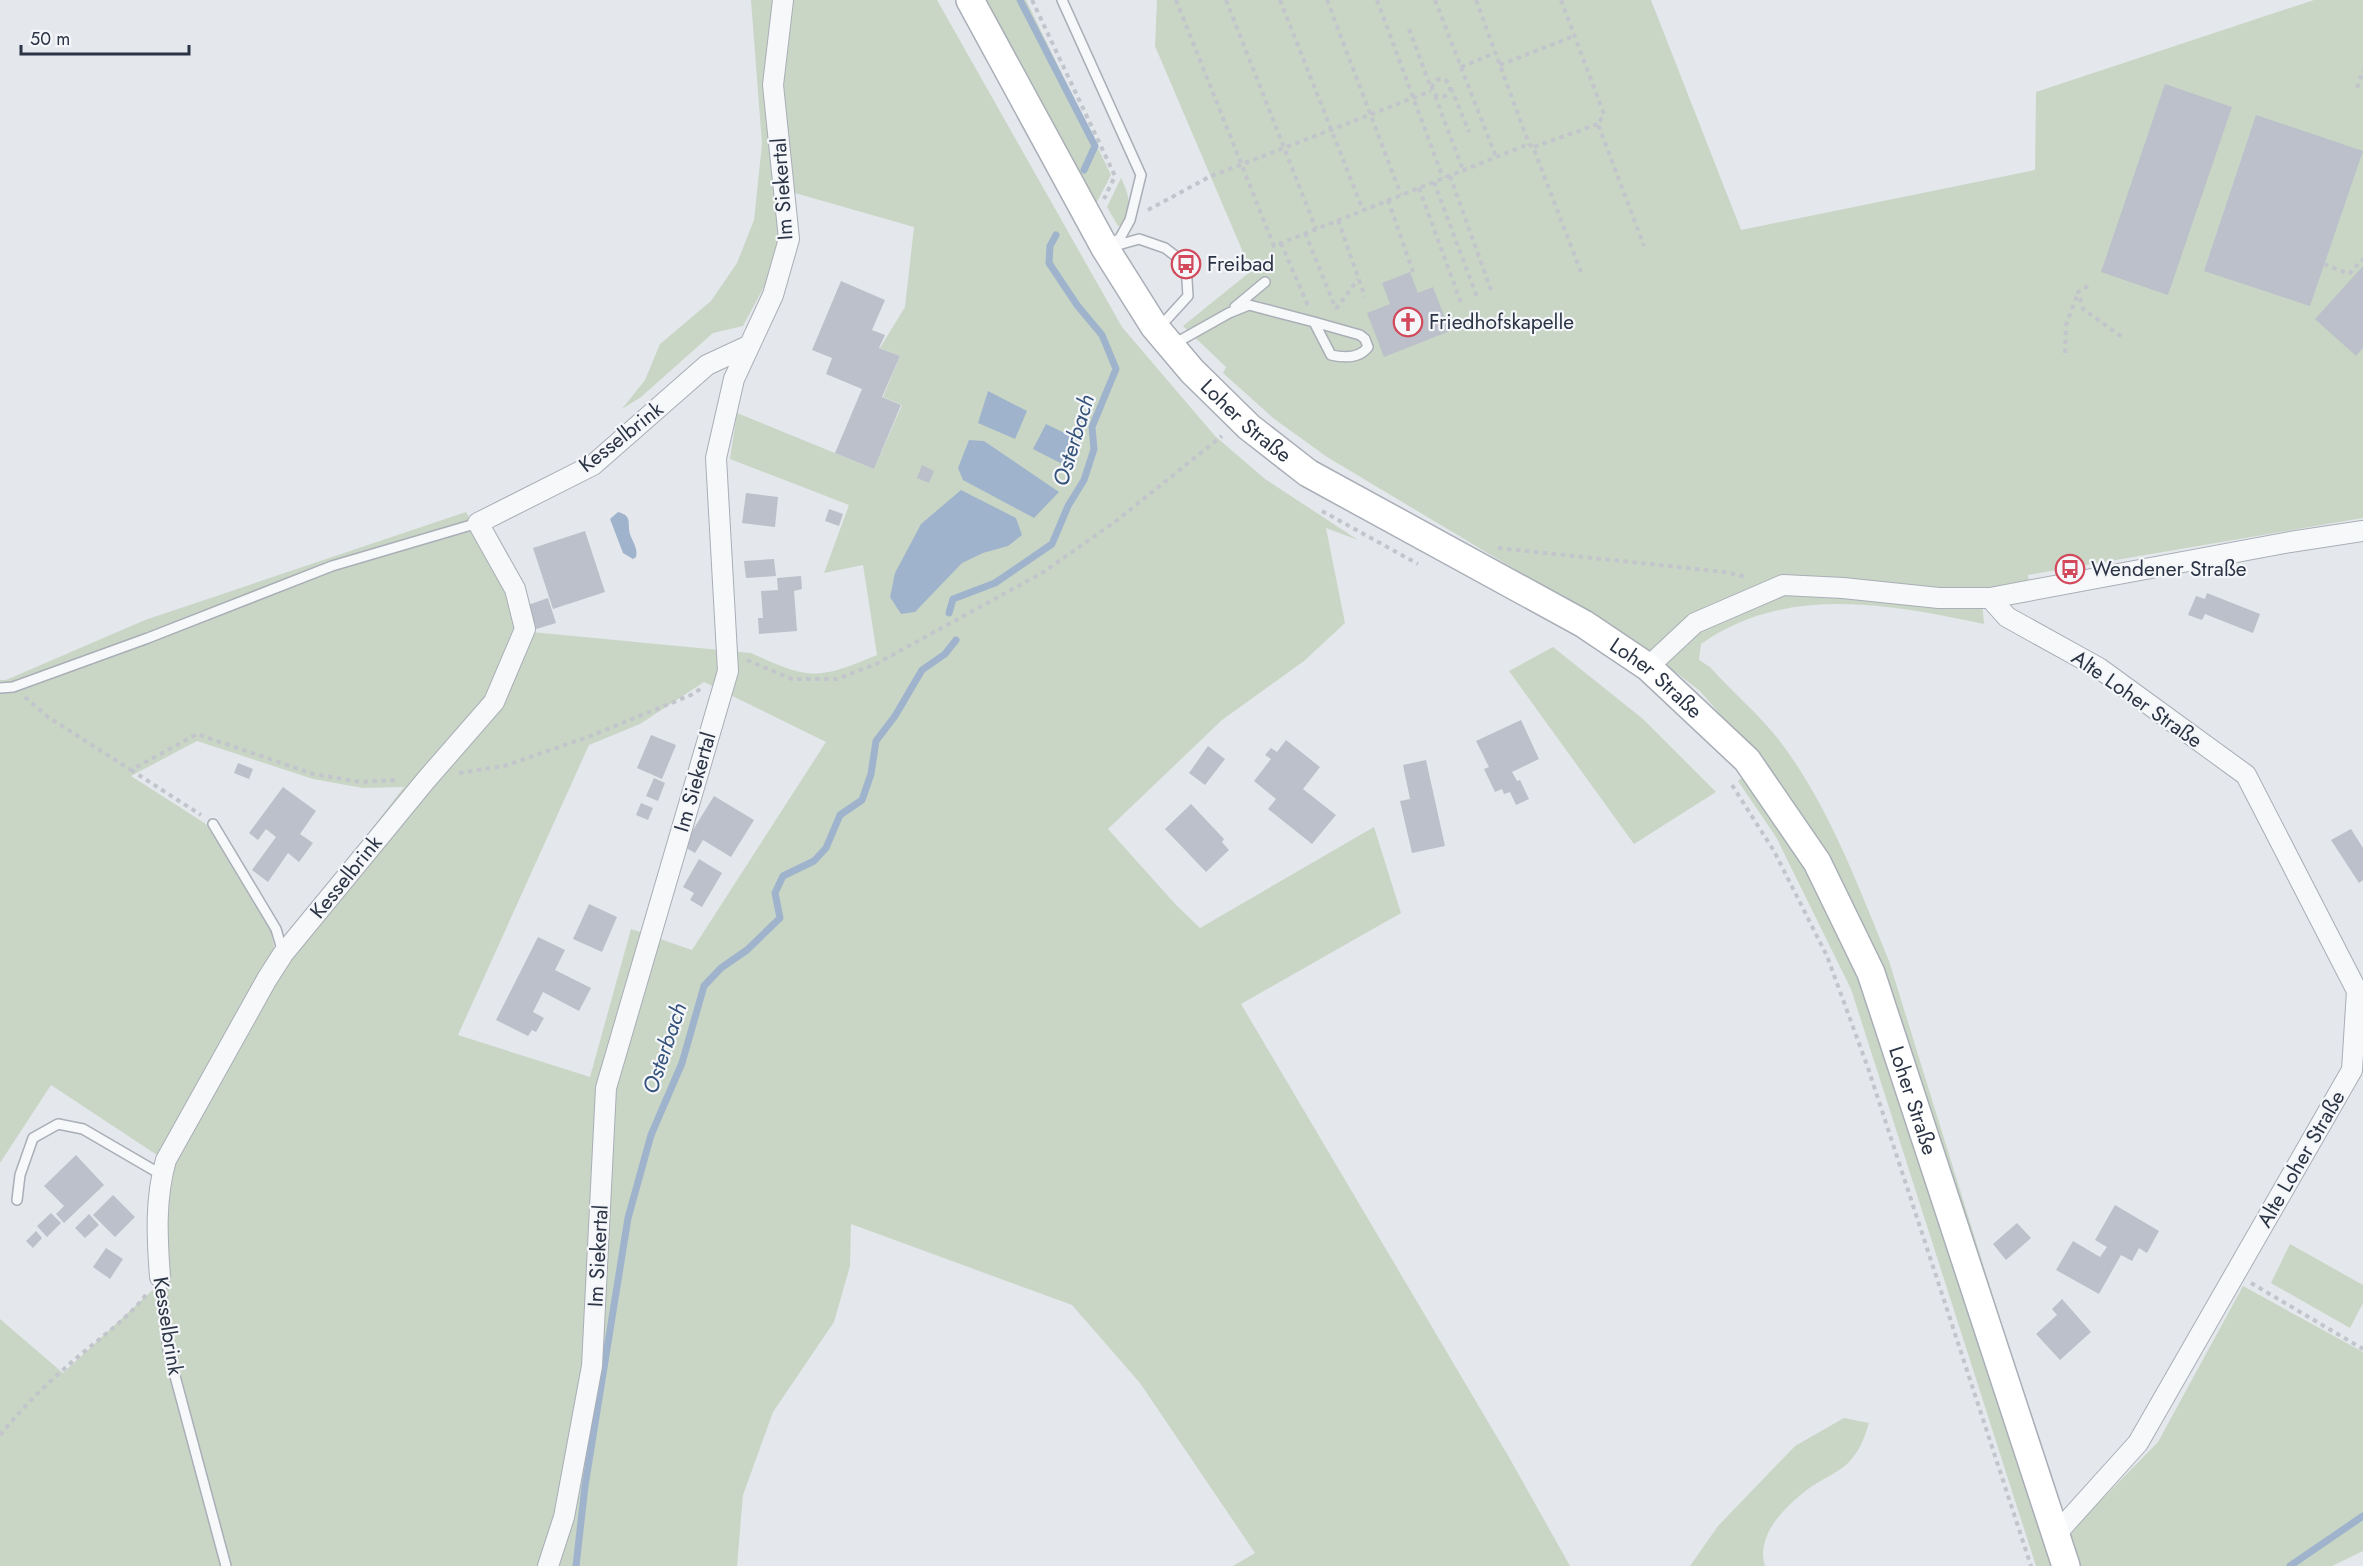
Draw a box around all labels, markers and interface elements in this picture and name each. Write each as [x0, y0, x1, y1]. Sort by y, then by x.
scale bar [21, 18, 189, 56]
text: 50 m [30, 26, 70, 52]
street label: Im Siekertal [763, 137, 801, 241]
bus stop icon: Freibad [1170, 248, 1202, 280]
place label: Freibad [1207, 249, 1274, 279]
church icon: Friedhofskapelle [1392, 306, 1424, 338]
place label: Friedhofskapelle [1429, 307, 1574, 337]
street label: Loher Straße [1194, 372, 1298, 470]
water label: Osterbach [1044, 390, 1102, 490]
street label: Kesselbrink [573, 394, 670, 479]
bus stop icon: Wendener Straße [2054, 553, 2086, 585]
place label: Wendener Straße [2091, 554, 2247, 584]
street label: Loher Straße [1604, 630, 1709, 726]
street label: Alte Loher Straße [2065, 643, 2209, 755]
street label: Im Siekertal [666, 729, 724, 835]
street label: Kesselbrink [303, 828, 389, 925]
water label: Osterbach [633, 998, 695, 1098]
street label: Loher Straße [1881, 1042, 1945, 1159]
street label: Alte Loher Straße [2250, 1085, 2352, 1233]
street label: Im Siekertal [580, 1204, 616, 1308]
street label: Kesselbrink [145, 1275, 191, 1378]

